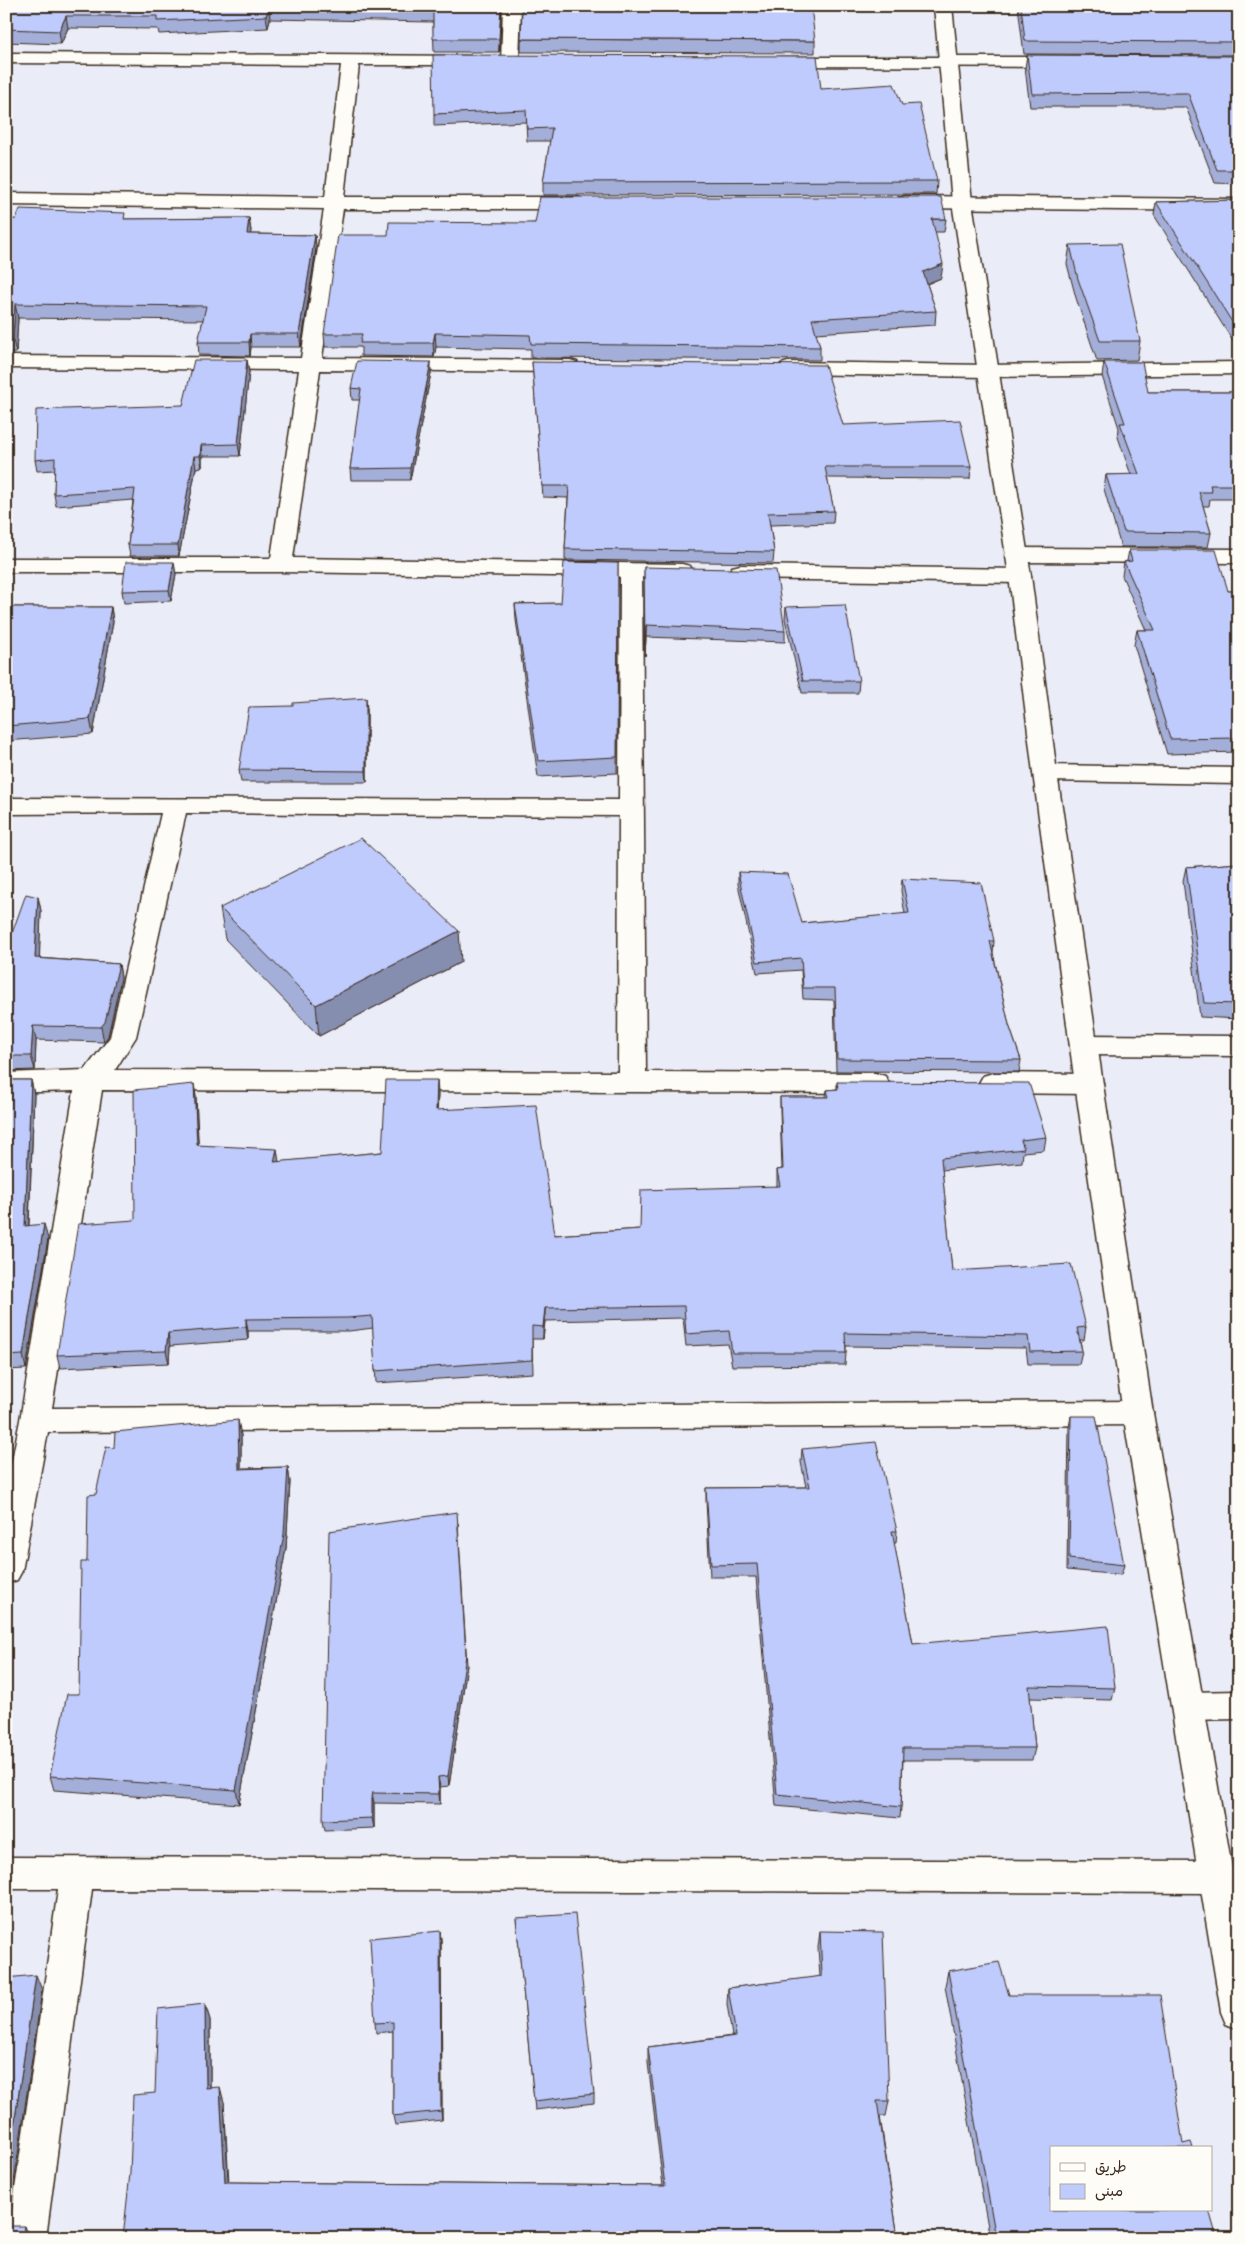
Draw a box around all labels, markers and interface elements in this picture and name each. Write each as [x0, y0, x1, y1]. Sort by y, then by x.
legend [1050, 2146, 1212, 2212]
text: طريق [1095, 2160, 1127, 2178]
text: مبنى [1095, 2184, 1123, 2202]

